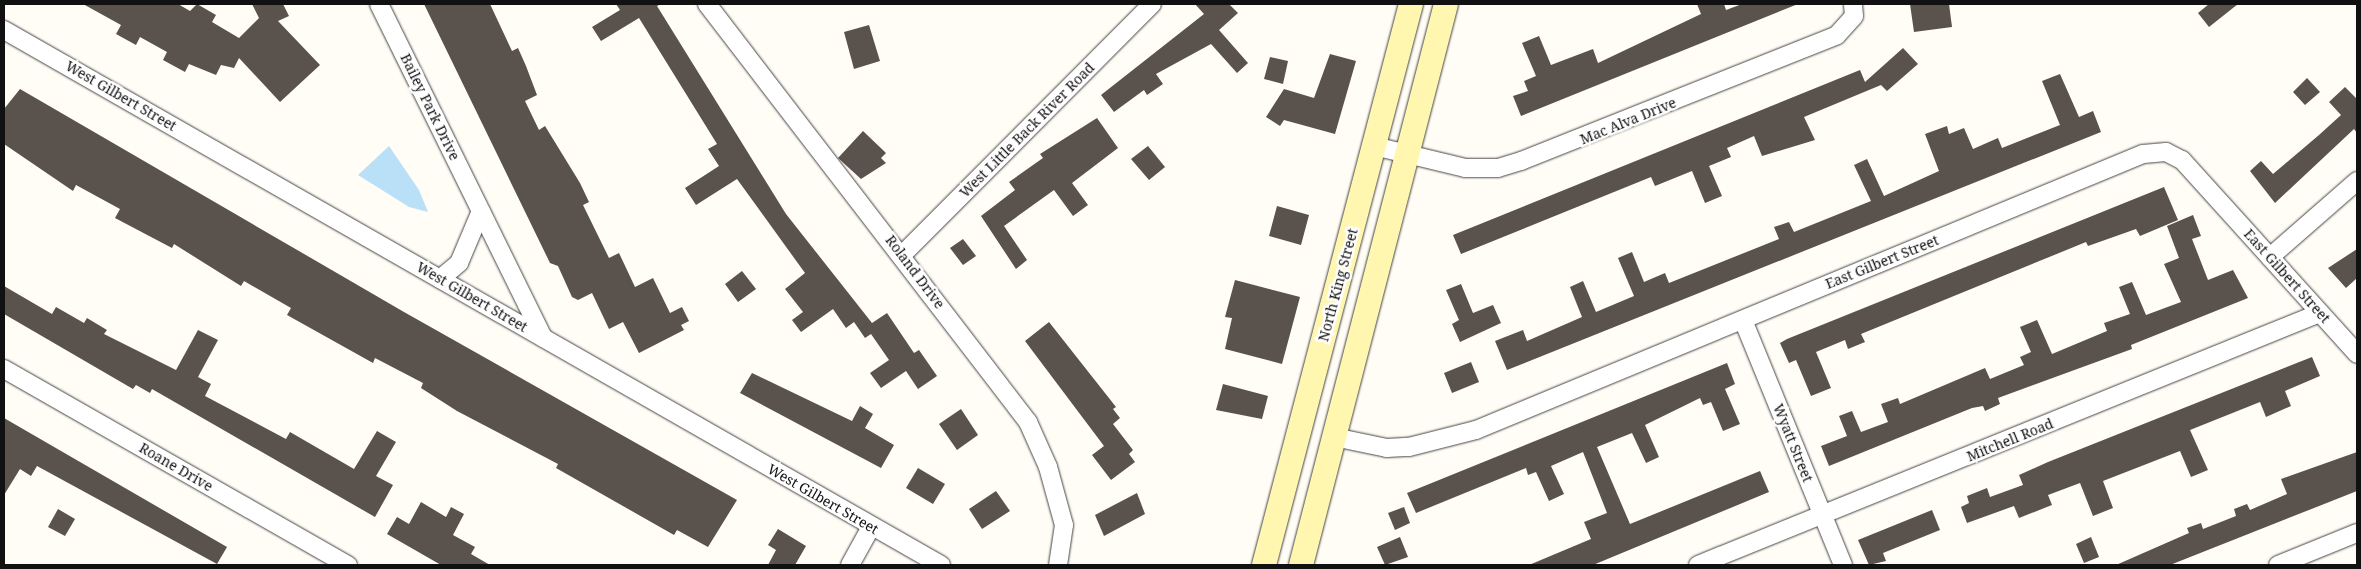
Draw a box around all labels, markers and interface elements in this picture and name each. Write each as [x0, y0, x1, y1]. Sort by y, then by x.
street label: Bailey Park Drive [397, 51, 463, 163]
street label: West Gilbert Street [63, 57, 179, 135]
street label: West Little Back River Road [956, 59, 1098, 201]
street label: Mac Alva Drive [1577, 94, 1679, 148]
street label: East Gilbert Street [2240, 226, 2334, 326]
street label: North King Street [1315, 227, 1361, 343]
street label: Roland Drive [882, 232, 948, 312]
street label: East Gilbert Street [1823, 232, 1941, 292]
street label: West Gilbert Street [414, 258, 530, 336]
street label: Wyatt Street [1770, 401, 1816, 485]
street label: Mitchell Road [1964, 415, 2056, 465]
street label: Roane Drive [136, 439, 216, 495]
street label: West Gilbert Street [765, 460, 881, 538]

